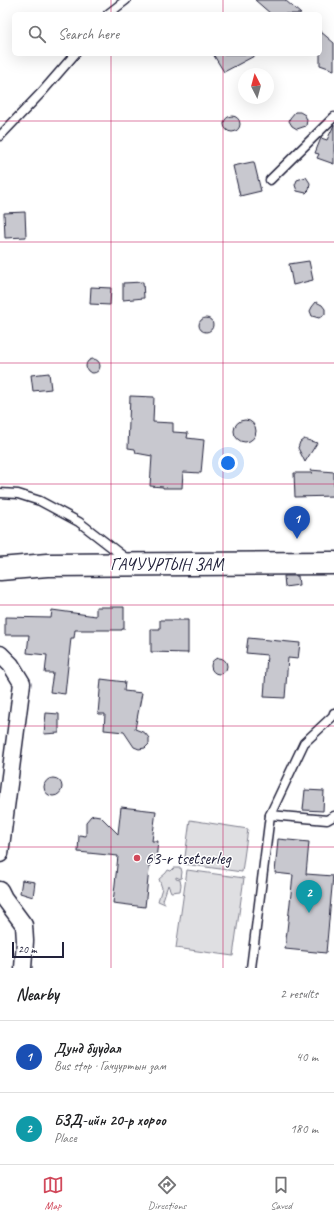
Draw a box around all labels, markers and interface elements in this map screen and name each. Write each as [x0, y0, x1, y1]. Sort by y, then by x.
search box [12, 12, 322, 56]
icon: search [26, 23, 48, 45]
text: Search here [58, 25, 119, 44]
north arrow [238, 68, 274, 104]
your location [218, 453, 238, 473]
pin: 1 [284, 506, 310, 539]
street label: ГАЧУУРТЫН ЗАМ [110, 554, 224, 575]
place label: 63-r tsetserleg [145, 848, 232, 869]
marker: 63-r tsetserleg [132, 853, 142, 863]
pin: 2 [296, 880, 322, 913]
scale bar [12, 940, 64, 959]
text: 20 m [18, 942, 37, 956]
text: Nearby [16, 984, 59, 1005]
text: 2 results [280, 986, 318, 1002]
text: Дунд буудал [54, 1039, 121, 1058]
text: 1 [26, 1049, 32, 1065]
text: 40 m [296, 1049, 318, 1065]
text: Bus stop · Гачууртын зам [54, 1058, 165, 1074]
text: БЗД-ийн 20-р хороо [54, 1111, 166, 1130]
text: 2 [26, 1121, 32, 1137]
text: 180 m [290, 1121, 318, 1137]
text: Place [54, 1130, 77, 1146]
tab: Map [42, 1174, 64, 1212]
tab: Directions [148, 1174, 186, 1212]
tab: Saved [270, 1174, 292, 1212]

